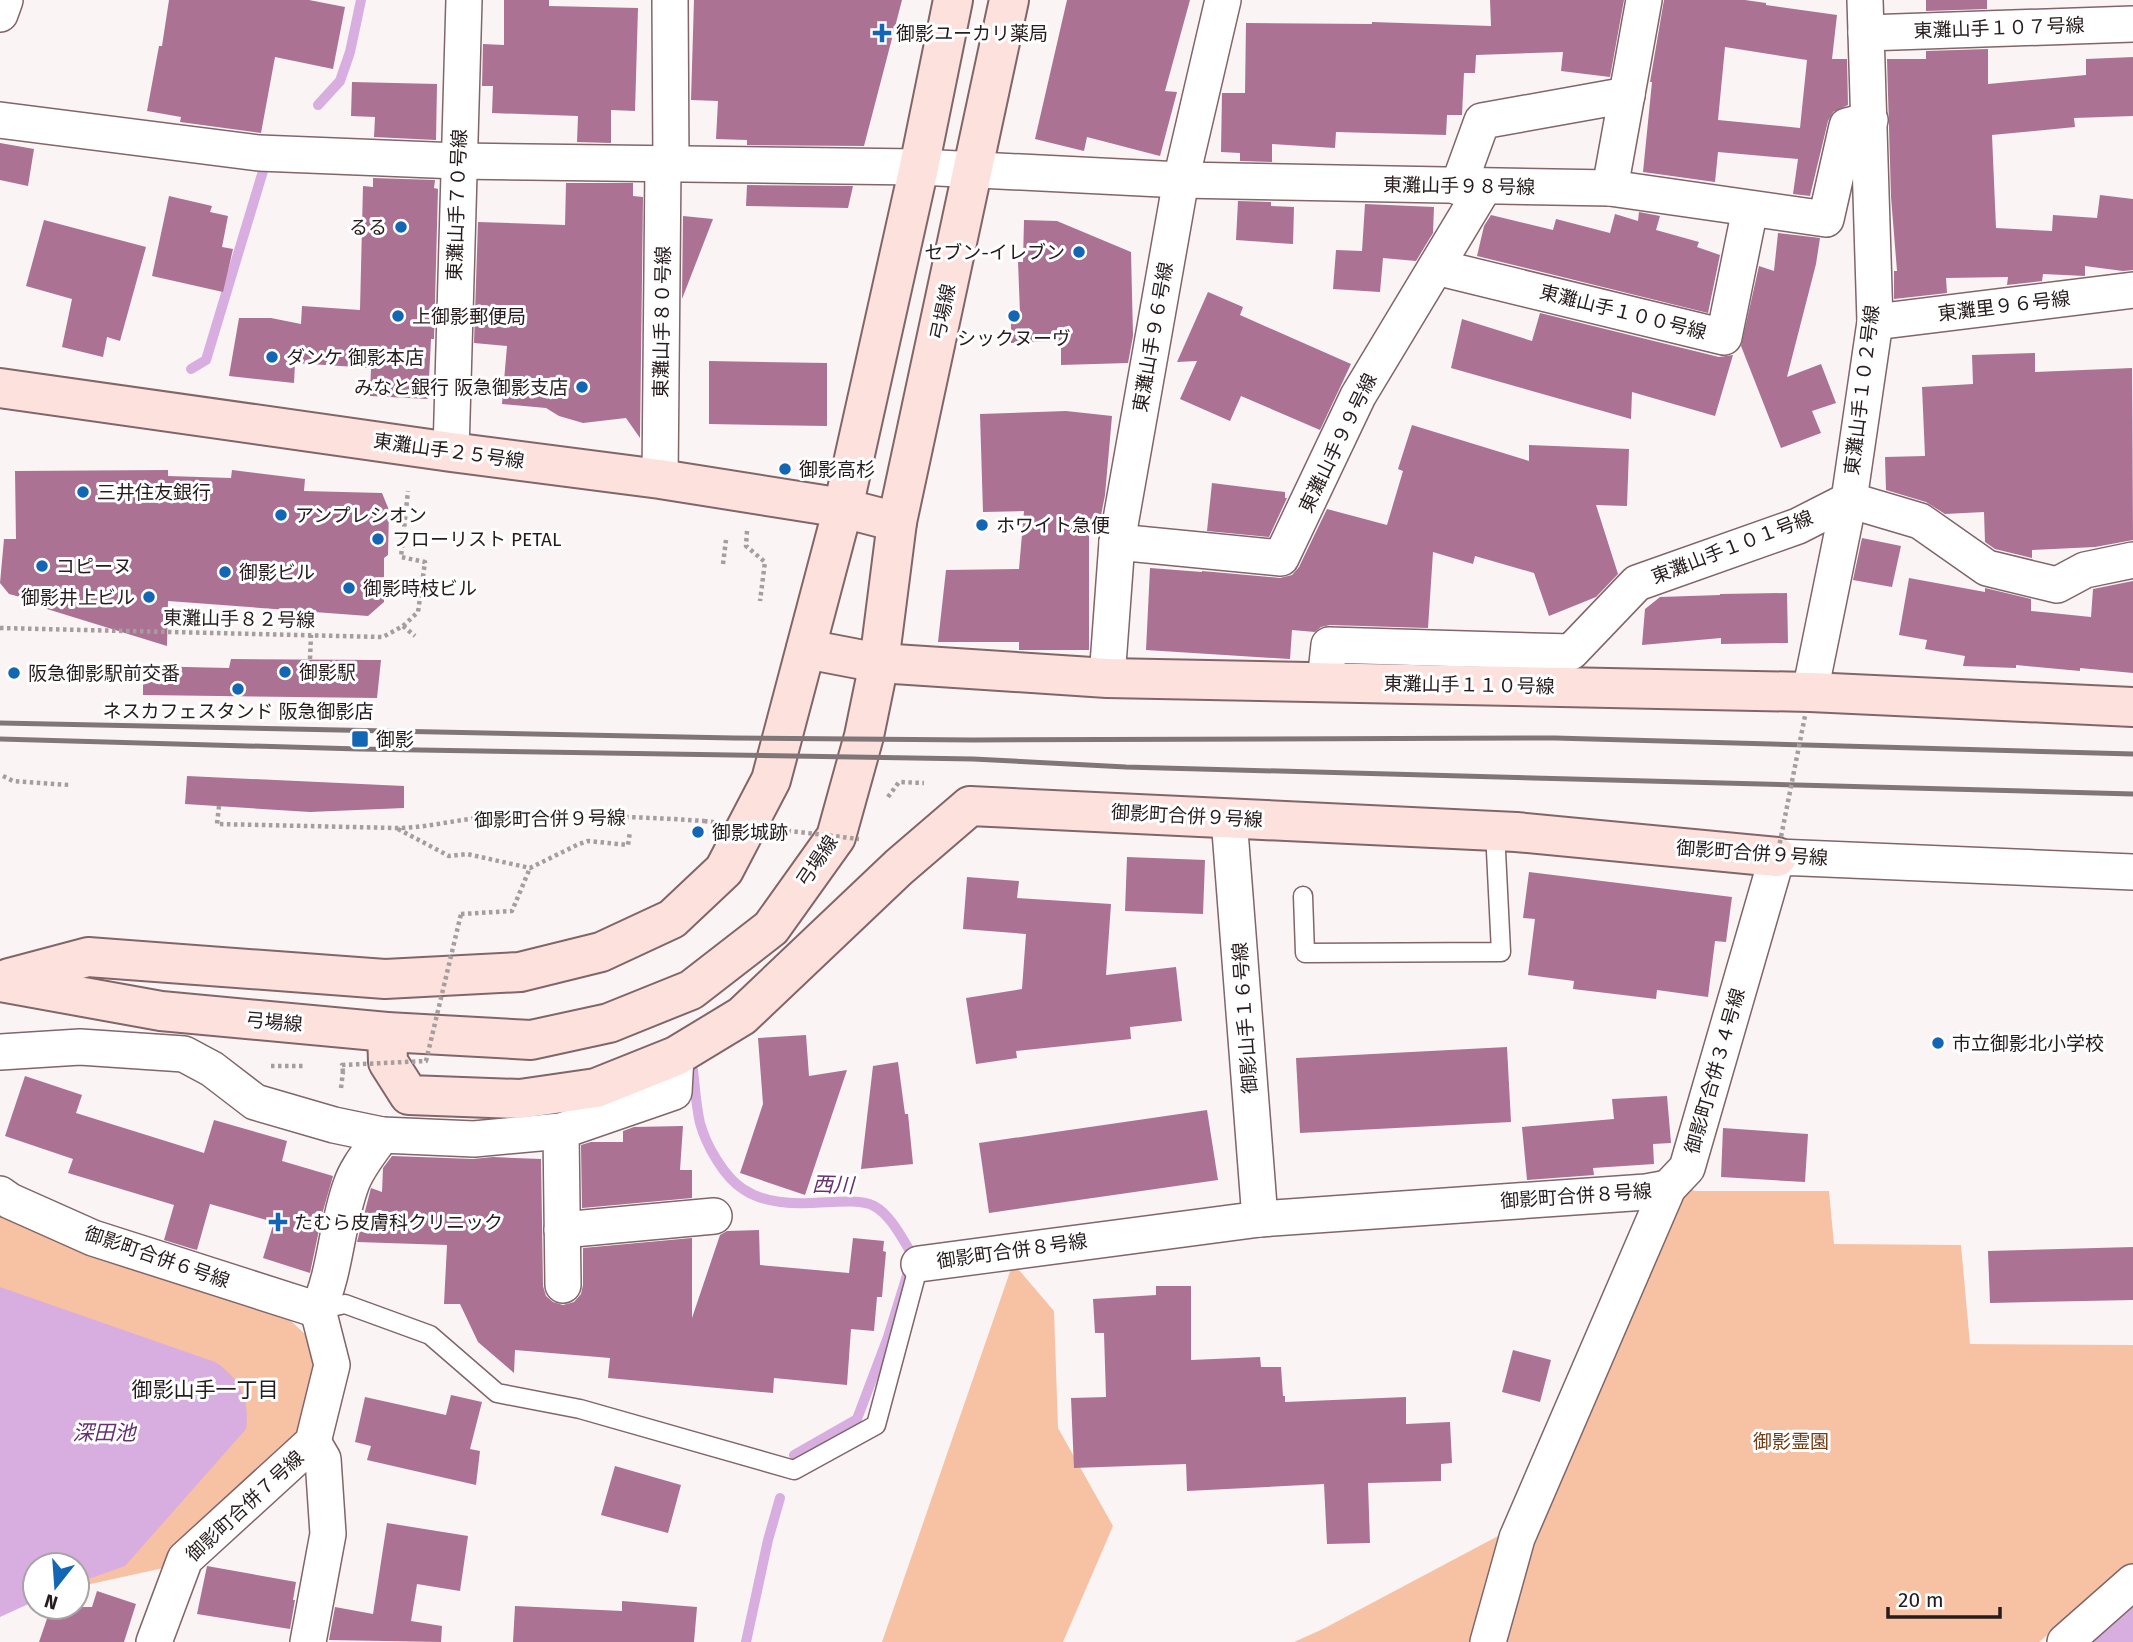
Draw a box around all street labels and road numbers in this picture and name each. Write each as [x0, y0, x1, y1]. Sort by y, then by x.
street label: 東灘山手１０７号線 [1913, 14, 2085, 42]
street label: 東灘山手７０号線 [443, 129, 471, 281]
street label: 東灘山手９８号線 [1383, 173, 1535, 199]
street label: 東灘山手８０号線 [649, 246, 675, 398]
street label: 東灘山手９６号線 [1128, 260, 1178, 414]
street label: 東灘山手１００号線 [1537, 280, 1709, 344]
street label: 弓場線 [926, 282, 960, 342]
street label: 東灘里９６号線 [1937, 286, 2071, 326]
street label: 東灘山手１０２号線 [1840, 304, 1884, 476]
street label: 東灘山手９９号線 [1294, 370, 1382, 516]
street label: 東灘山手２５号線 [372, 429, 526, 473]
street label: 東灘山手１０１号線 [1648, 506, 1816, 588]
street label: 東灘山手８２号線 [163, 606, 315, 632]
street label: 東灘山手１１０号線 [1383, 672, 1555, 698]
street label: 御影町合併９号線 [1110, 801, 1264, 831]
street label: 御影町合併９号線 [474, 806, 626, 832]
street label: 弓場線 [792, 831, 842, 891]
street label: 御影町合併９号線 [1675, 836, 1829, 870]
street label: 御影山手１６号線 [1228, 941, 1262, 1095]
street label: 御影町合併３４号線 [1680, 986, 1750, 1156]
street label: 弓場線 [245, 1008, 303, 1036]
street label: 御影町合併８号線 [1499, 1179, 1653, 1213]
street label: 御影町合併６号線 [81, 1221, 233, 1293]
street label: 御影町合併８号線 [935, 1229, 1089, 1273]
street label: 御影町合併７号線 [182, 1446, 308, 1566]

